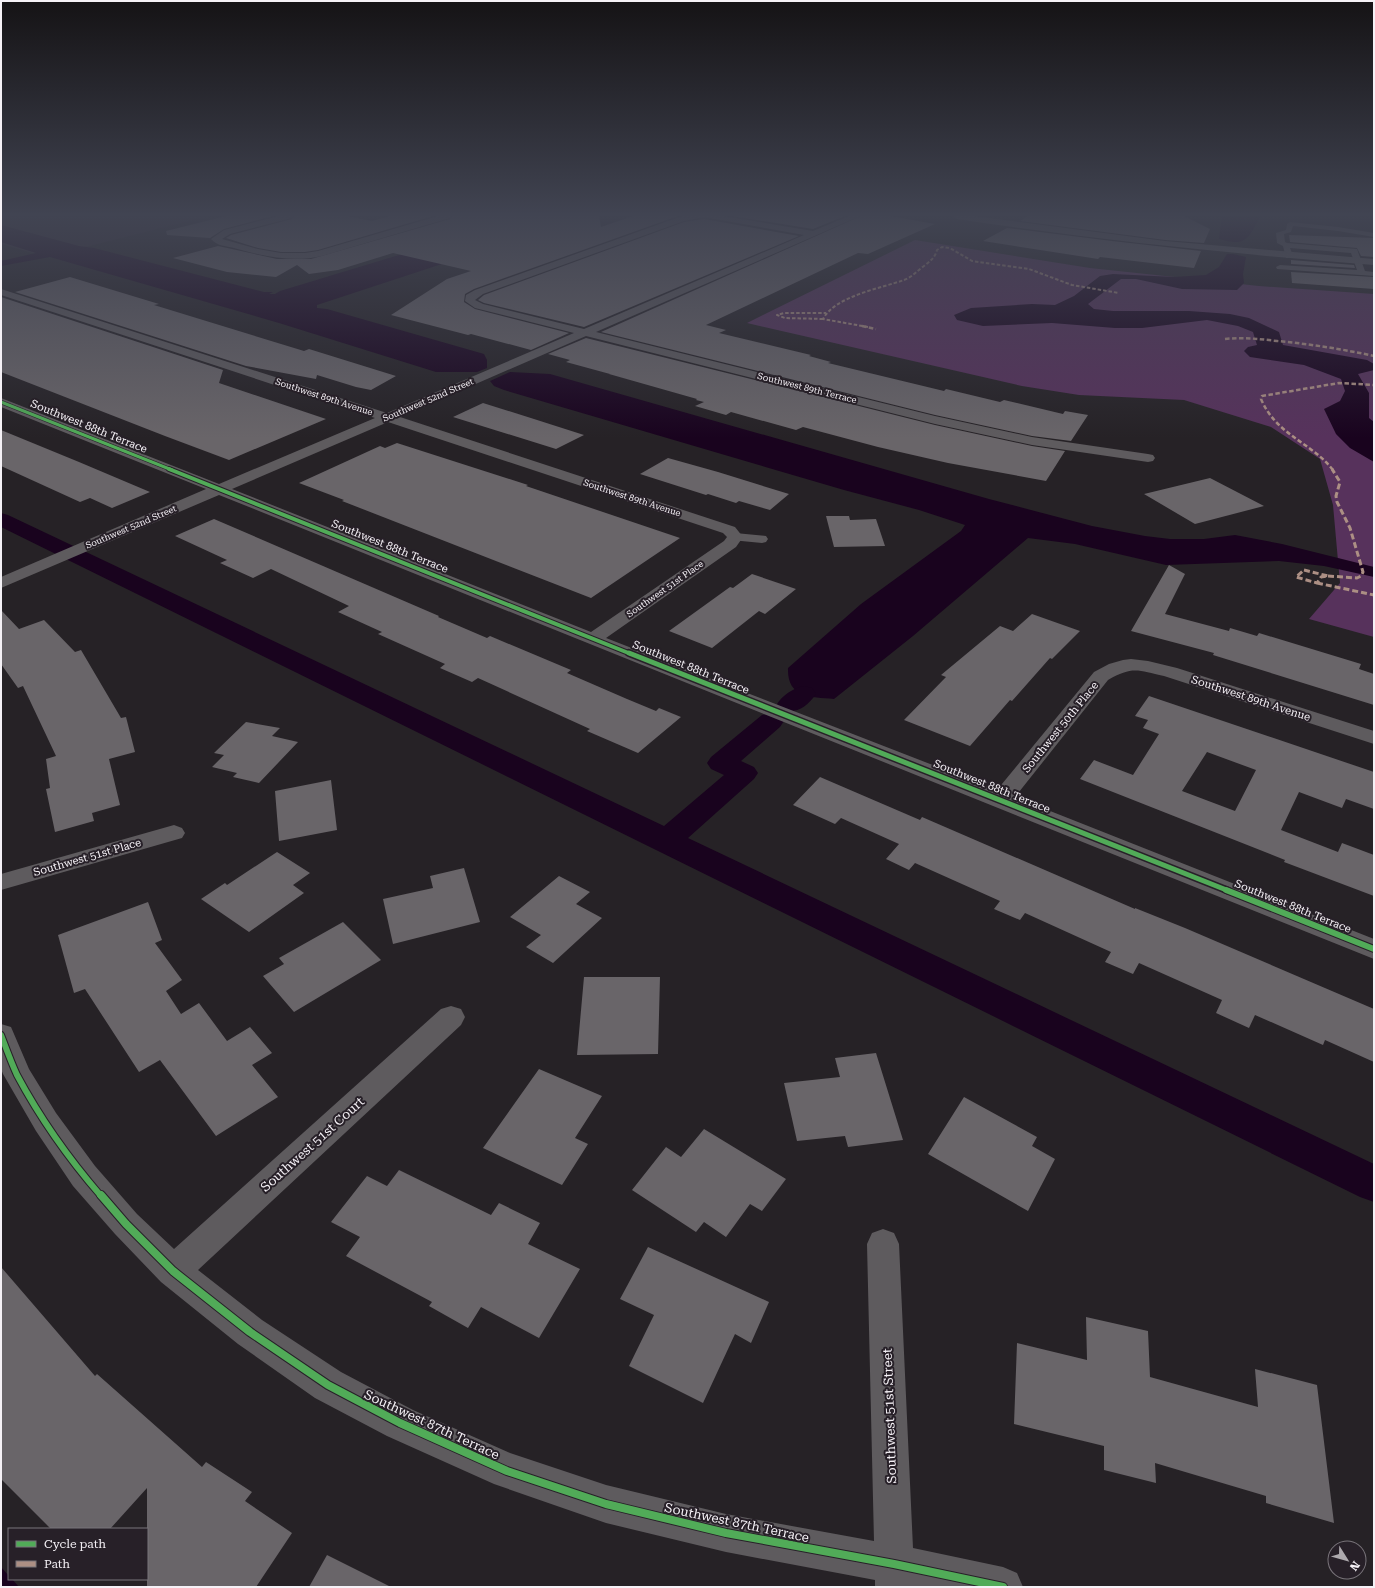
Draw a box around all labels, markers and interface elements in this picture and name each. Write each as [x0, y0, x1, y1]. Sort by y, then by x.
street label: Southwest 89th Terrace [756, 371, 858, 405]
street label: Southwest 52nd Street [381, 376, 476, 424]
street label: Southwest 89th Avenue [274, 377, 374, 418]
street label: Southwest 88th Terrace [29, 397, 149, 456]
street label: Southwest 89th Avenue [582, 478, 682, 519]
street label: Southwest 52nd Street [84, 503, 179, 551]
street label: Southwest 88th Terrace [330, 517, 450, 576]
street label: Southwest 51st Place [625, 559, 705, 619]
street label: Southwest 88th Terrace [631, 638, 751, 697]
street label: Southwest 89th Avenue [1190, 673, 1312, 724]
street label: Southwest 50th Place [1020, 679, 1101, 776]
street label: Southwest 88th Terrace [932, 757, 1052, 816]
street label: Southwest 51st Place [32, 836, 143, 879]
street label: Southwest 88th Terrace [1233, 877, 1353, 936]
street label: Southwest 51st Court [257, 1094, 367, 1195]
street label: Southwest 51st Street [880, 1348, 899, 1484]
street label: Southwest 87th Terrace [362, 1387, 502, 1462]
street label: Southwest 87th Terrace [663, 1500, 811, 1545]
legend [8, 1528, 148, 1580]
text: Cycle path [44, 1537, 106, 1551]
north arrow [1327, 1540, 1367, 1580]
text: Path [44, 1557, 70, 1571]
text: N [1347, 1558, 1362, 1573]

